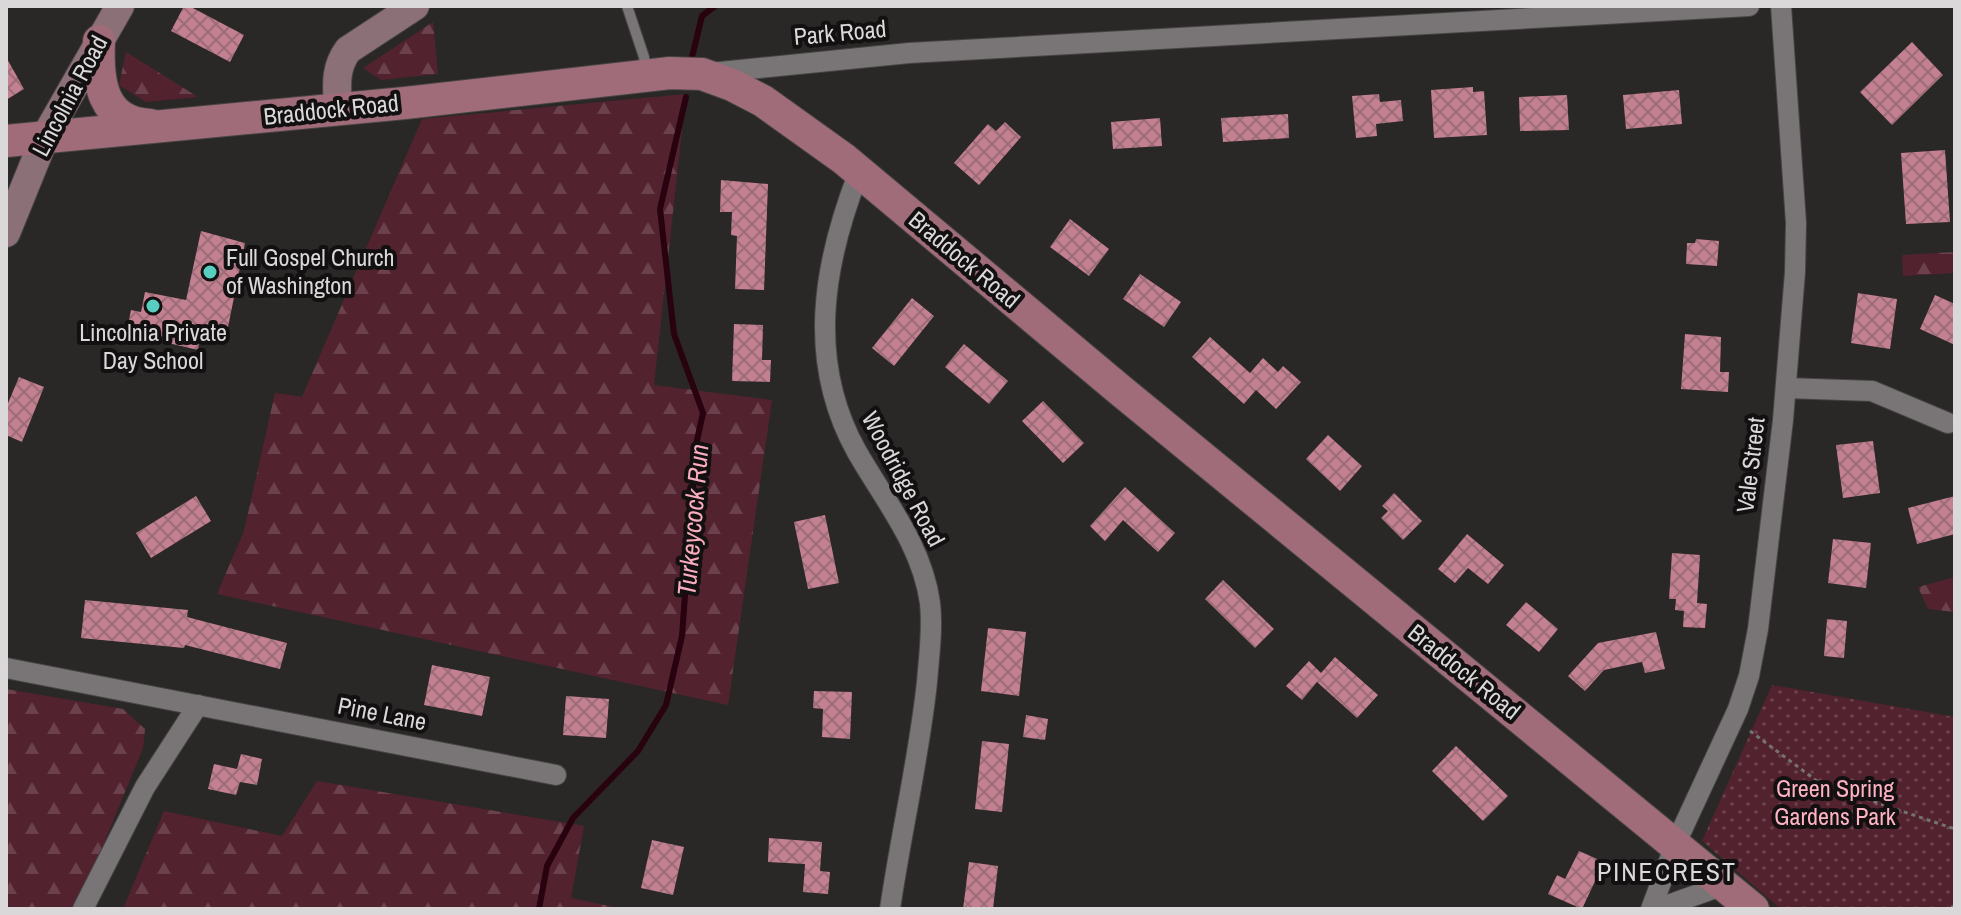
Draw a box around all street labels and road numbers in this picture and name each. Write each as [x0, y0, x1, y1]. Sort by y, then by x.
street label: Park Road [792, 12, 888, 52]
street label: Lincolnia Road [24, 30, 114, 161]
street label: Braddock Road [262, 86, 400, 132]
street label: Braddock Road [902, 203, 1027, 315]
street label: Woodridge Road [855, 405, 953, 552]
street label: Vale Street [1728, 415, 1772, 514]
street label: Braddock Road [1402, 616, 1527, 726]
street label: Pine Lane [335, 689, 429, 737]

